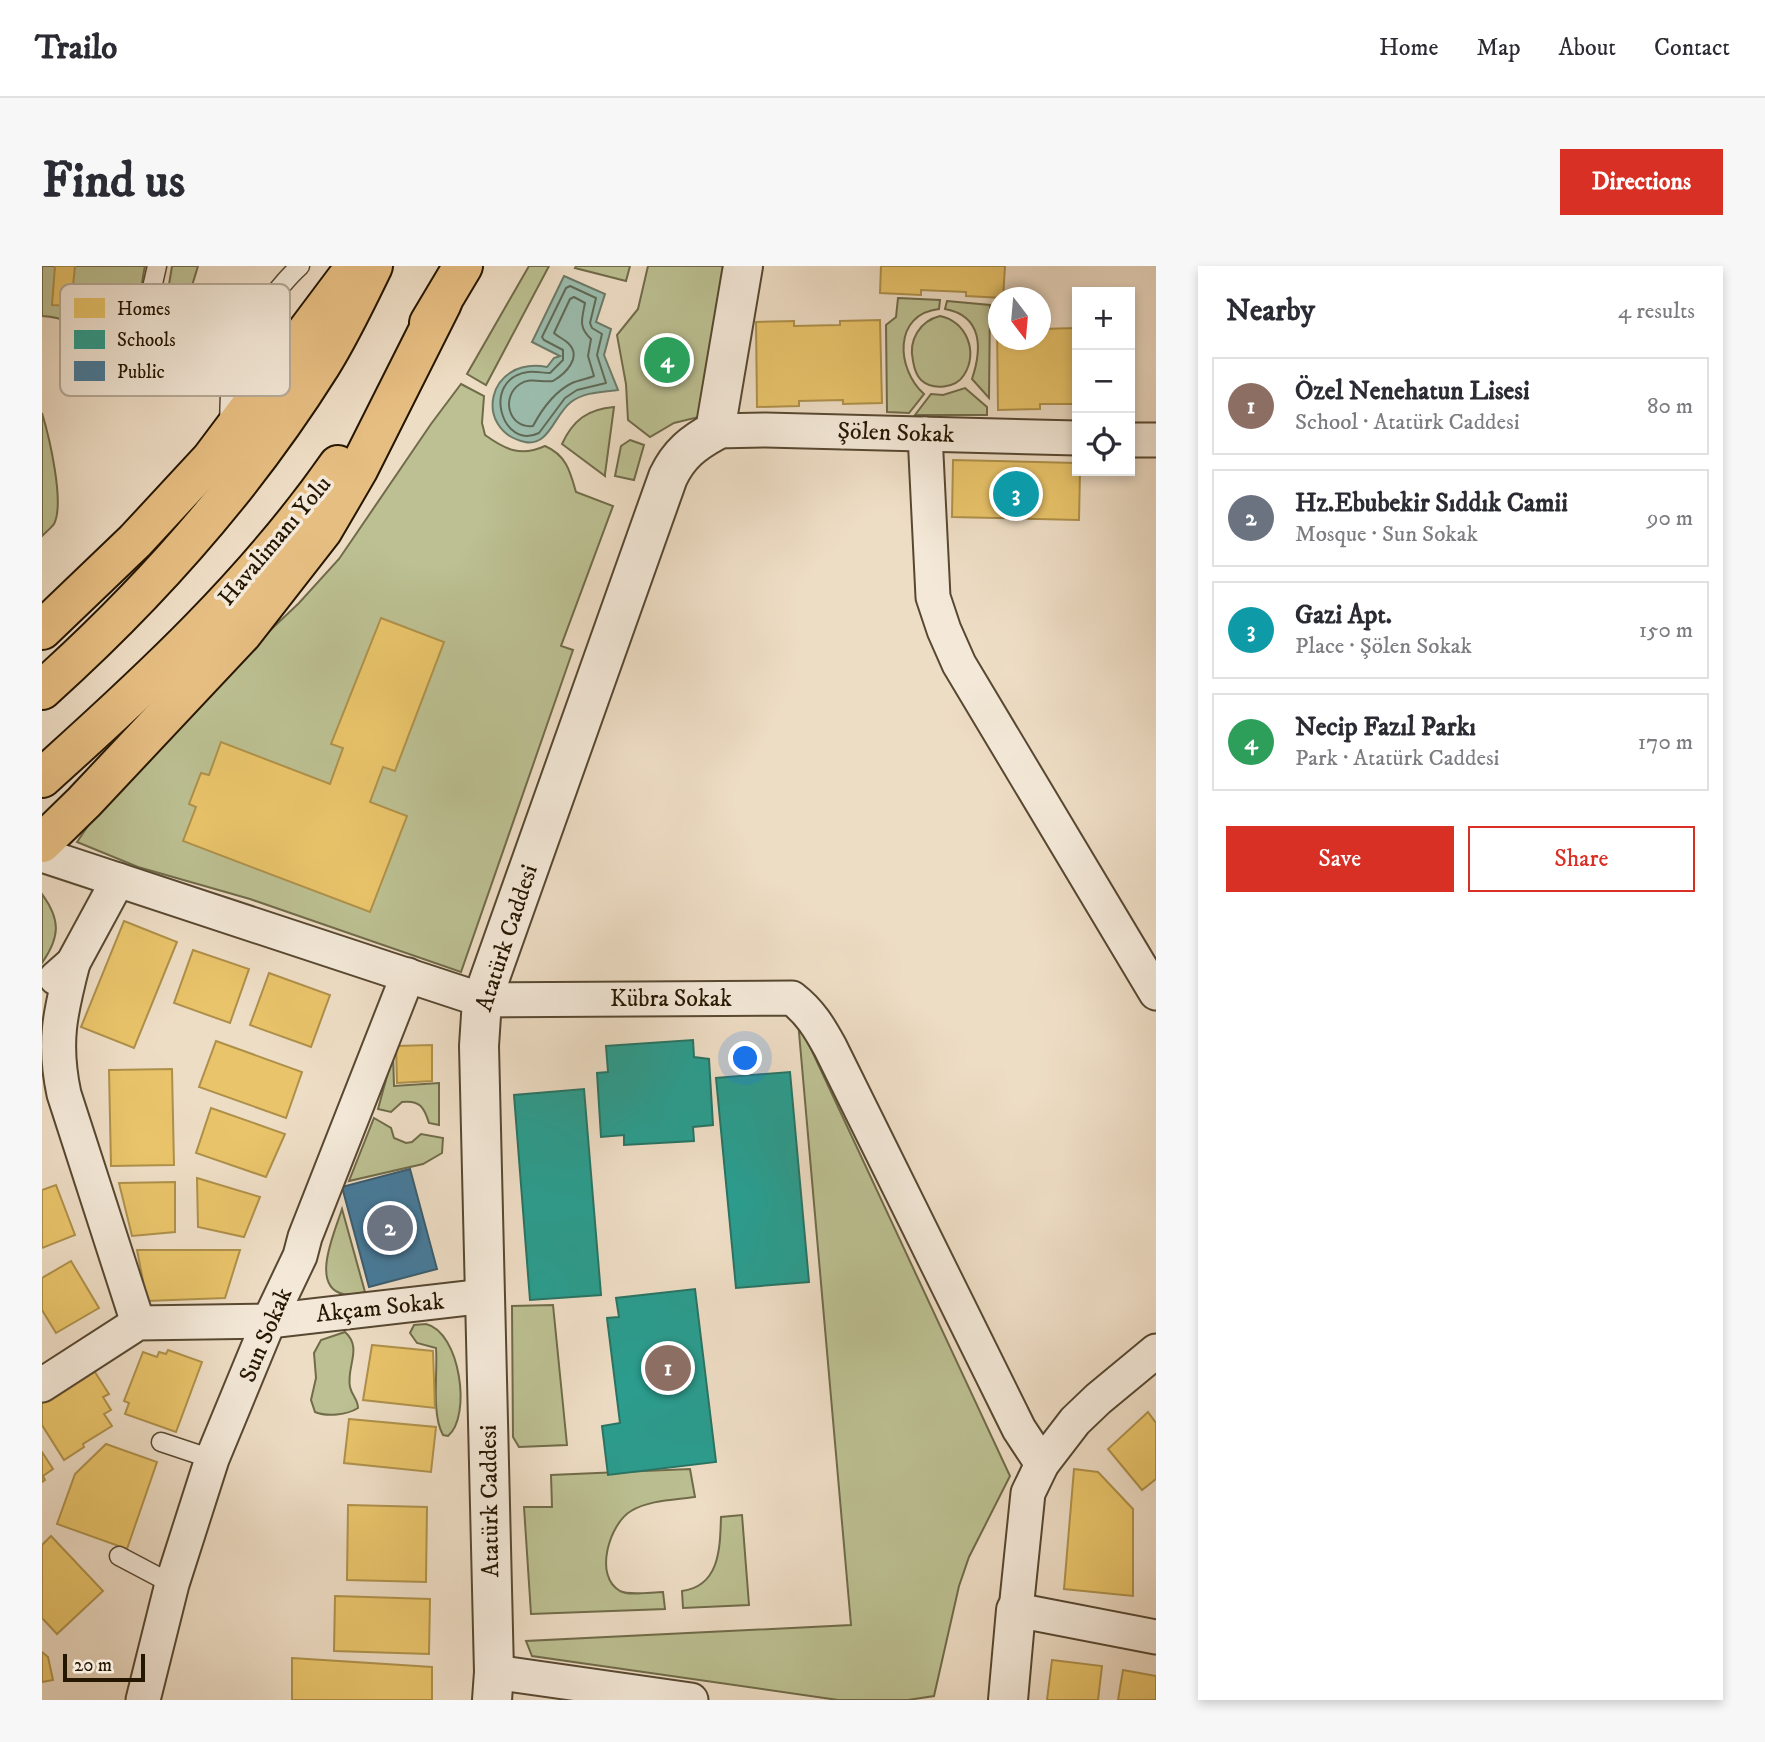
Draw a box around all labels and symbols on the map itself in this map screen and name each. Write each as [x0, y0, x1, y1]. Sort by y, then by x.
legend [60, 284, 290, 396]
north arrow [988, 287, 1051, 350]
text: Homes [117, 298, 170, 321]
text: Schools [117, 329, 176, 352]
pin: 4 [644, 334, 690, 386]
text: Public [117, 361, 165, 384]
street label: Şölen Sokak [837, 416, 955, 450]
pin: 3 [993, 468, 1039, 520]
street label: Havalimanı Yolu [212, 470, 338, 612]
street label: Atatürk Caddesi [469, 861, 545, 1015]
street label: Kübra Sokak [610, 984, 732, 1014]
your location [728, 1041, 762, 1075]
pin: 2 [367, 1202, 413, 1254]
street label: Sun Sokak [233, 1283, 299, 1387]
street label: Akçam Sokak [314, 1286, 446, 1330]
pin: 1 [645, 1342, 691, 1394]
street label: Atatürk Caddesi [474, 1424, 506, 1578]
scale bar [63, 1651, 145, 1683]

